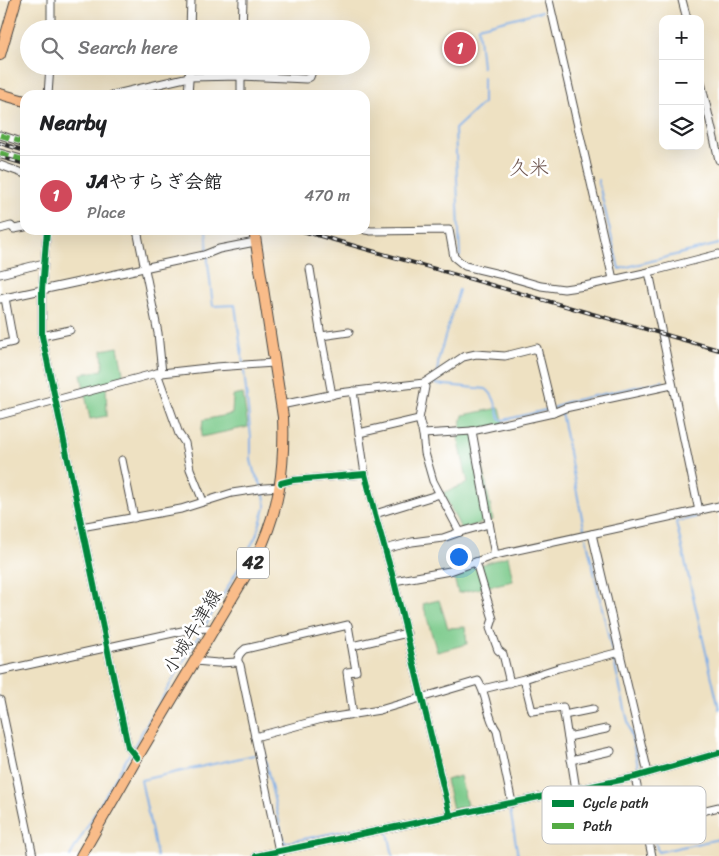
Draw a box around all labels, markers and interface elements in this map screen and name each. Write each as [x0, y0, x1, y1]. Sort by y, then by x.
map controls [659, 15, 704, 150]
button: + [659, 15, 704, 60]
search box [20, 20, 370, 75]
pin: 1 [444, 29, 476, 67]
text: Search here [78, 31, 178, 64]
icon: search [38, 34, 66, 62]
button: − [659, 60, 704, 105]
text: Nearby [40, 104, 106, 142]
button: layers [659, 105, 704, 150]
district label: 久米 [509, 150, 549, 185]
text: JAやすらぎ会館 [87, 165, 222, 198]
text: 1 [53, 181, 59, 210]
text: 470 m [304, 181, 350, 210]
text: Place [87, 198, 126, 227]
your location [446, 544, 472, 570]
road number: 42 [237, 548, 269, 578]
street label: 小城牛津線 [153, 582, 231, 680]
legend [542, 786, 706, 844]
text: Cycle path [583, 791, 649, 816]
text: Path [583, 814, 612, 839]

